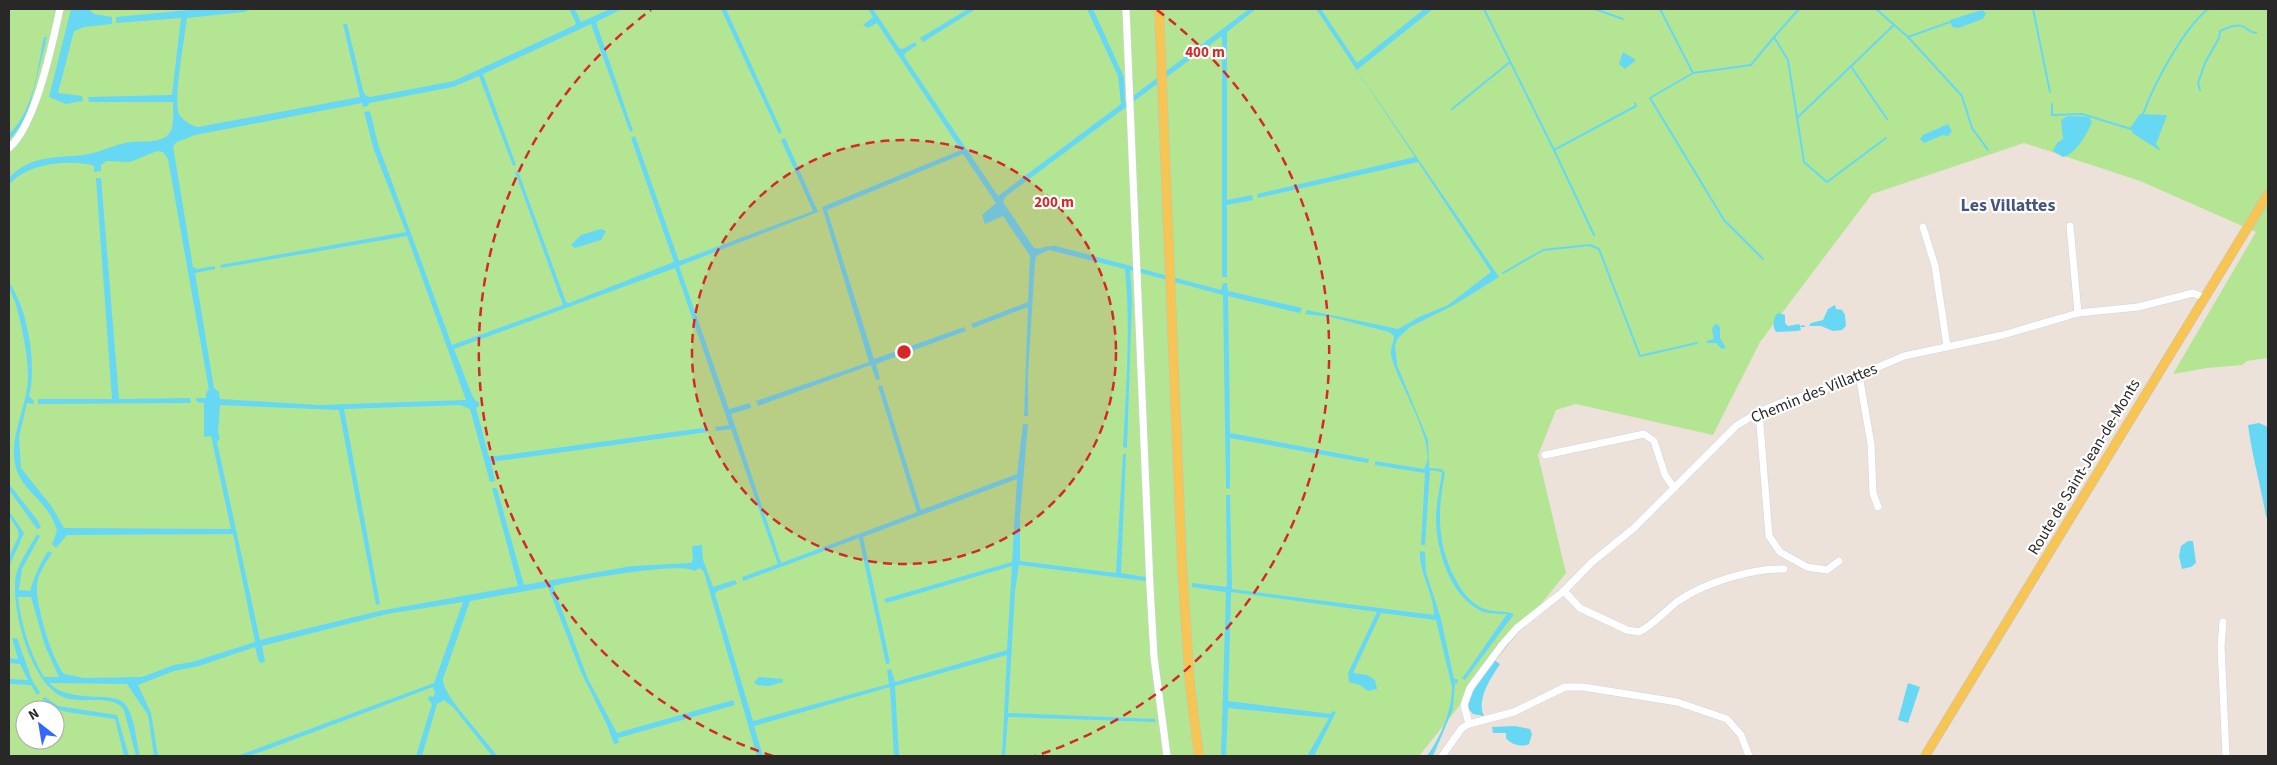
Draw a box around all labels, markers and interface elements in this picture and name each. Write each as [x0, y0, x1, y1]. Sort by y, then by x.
text: 400 m [1185, 42, 1225, 63]
text: 200 m [1034, 192, 1074, 213]
district label: Les Villattes [1961, 193, 2055, 218]
centre of rings [895, 343, 913, 361]
street label: Chemin des Villattes [1747, 357, 1881, 428]
street label: Route de Saint-Jean-de-Monts [2023, 375, 2146, 559]
north arrow [15, 700, 65, 750]
text: N [25, 704, 43, 726]

